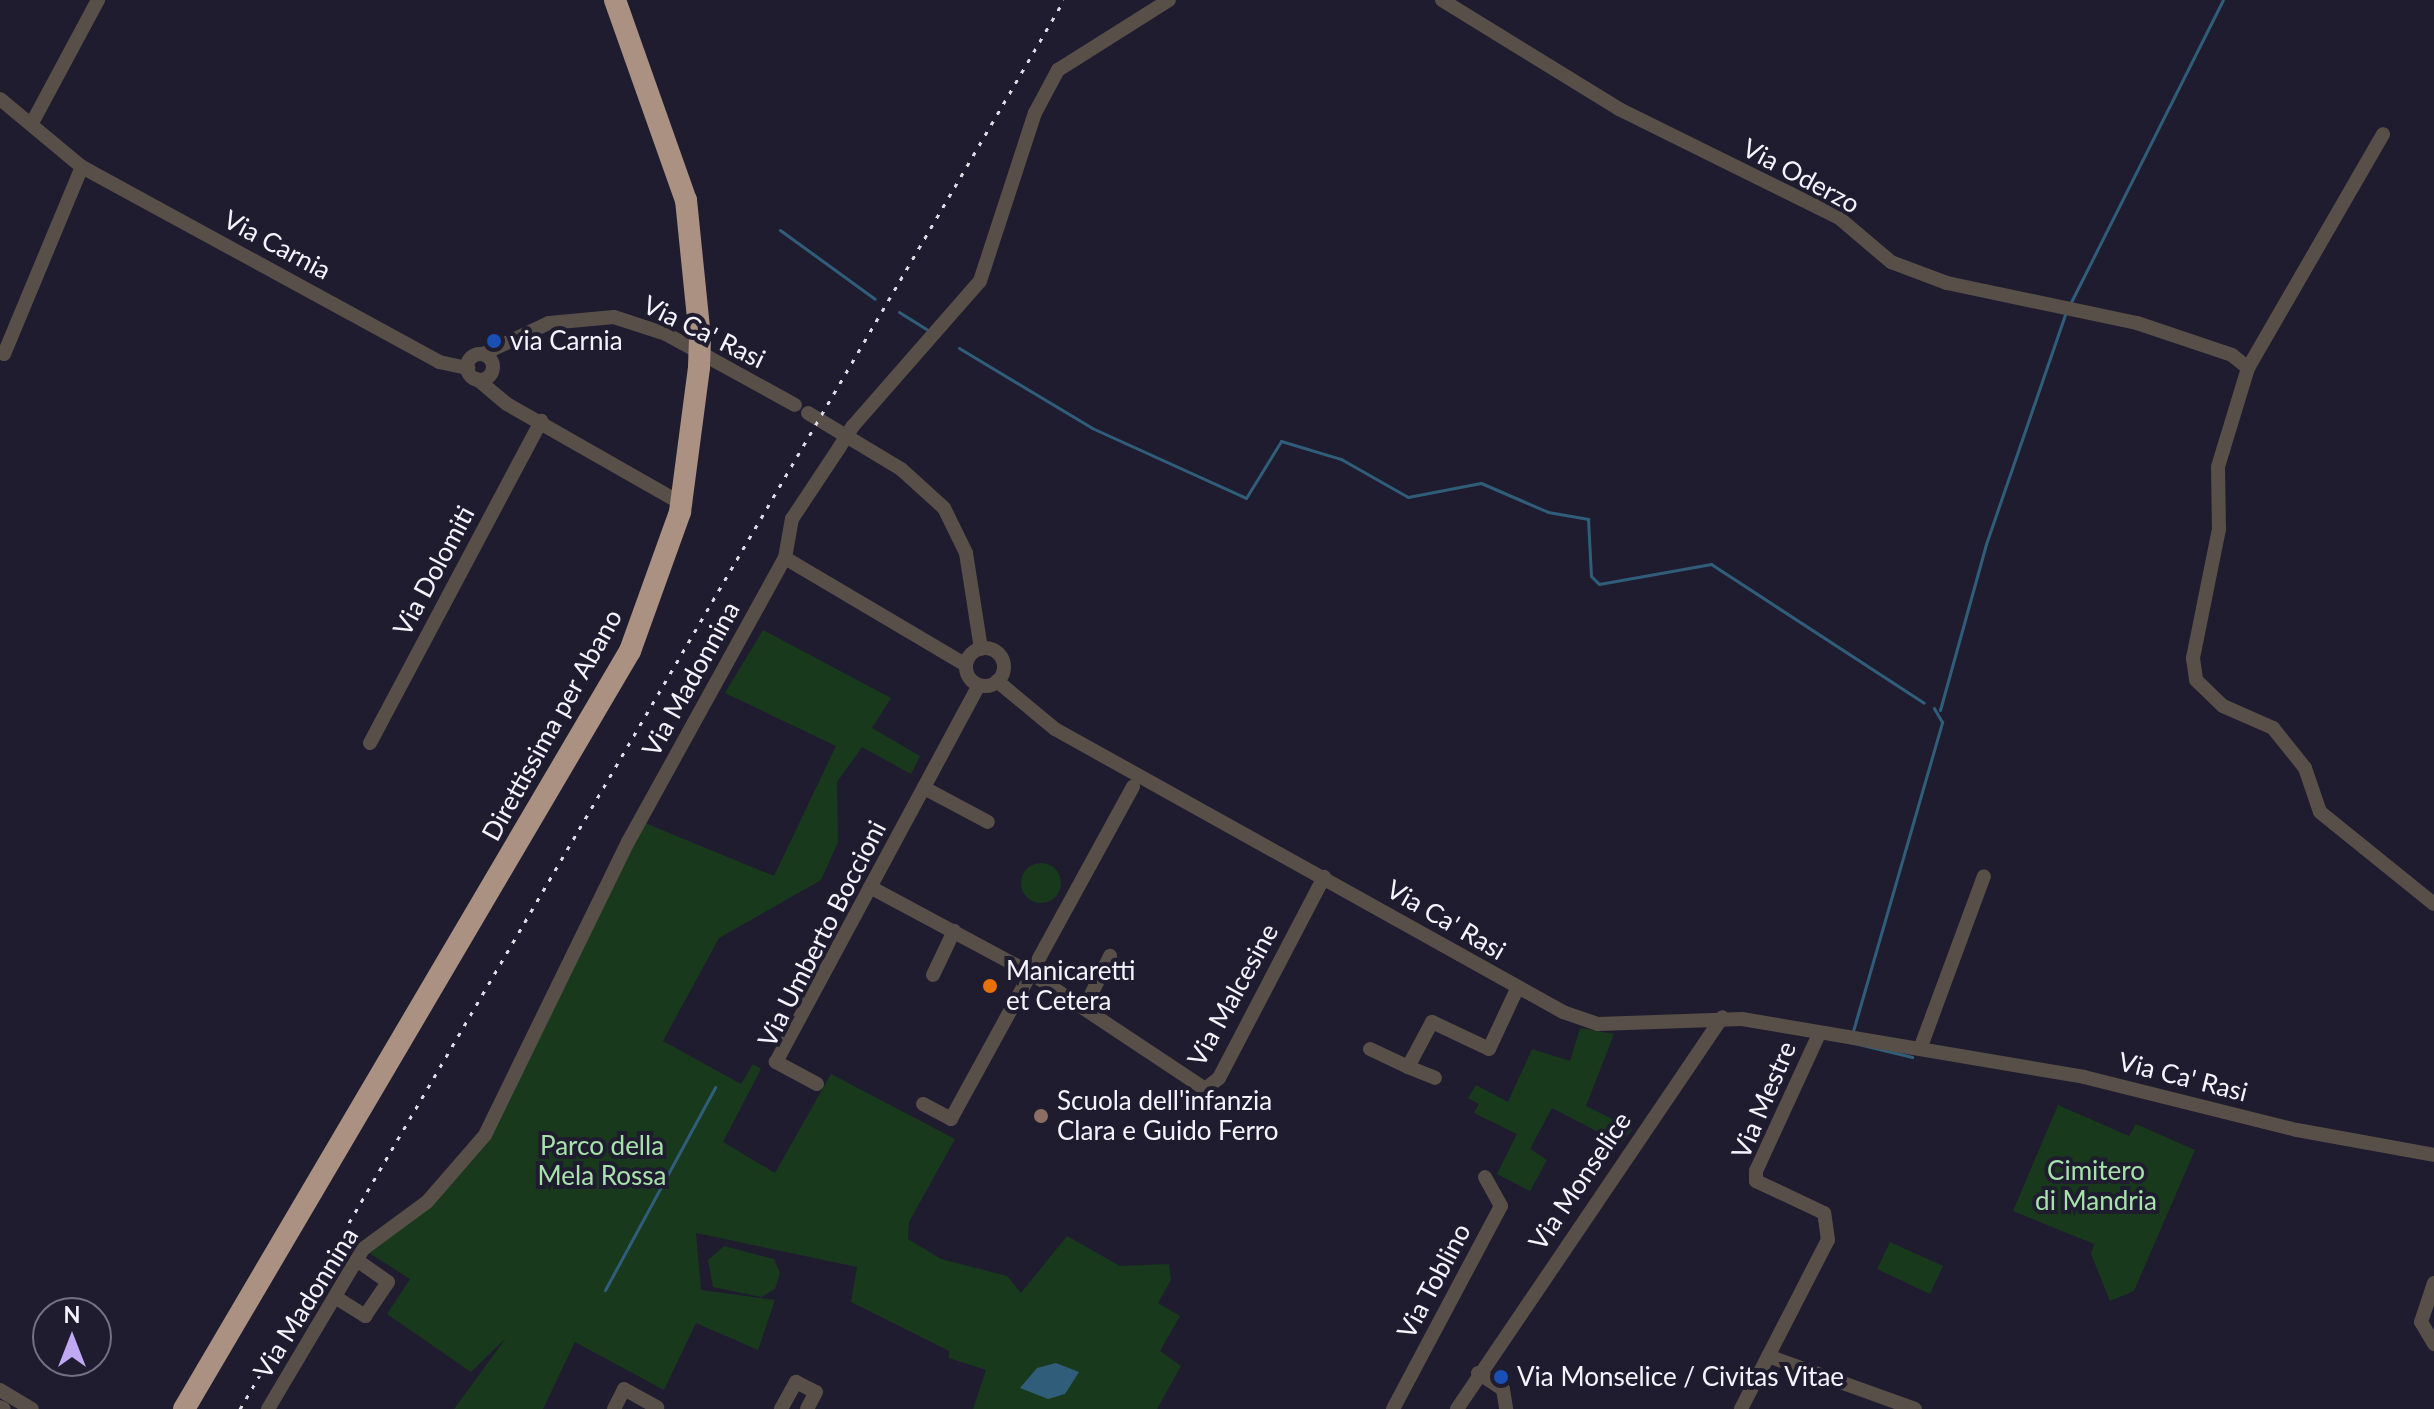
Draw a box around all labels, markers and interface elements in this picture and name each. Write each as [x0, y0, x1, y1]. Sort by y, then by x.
street label: Via Oderzo [1737, 132, 1865, 220]
street label: Via Carnia [218, 204, 336, 286]
street label: Via Ca' Rasi [638, 289, 770, 375]
place label: via Carnia [510, 325, 623, 357]
marker: via Carnia [485, 332, 503, 350]
street label: Via Dolomiti [387, 501, 481, 641]
street label: Via Madonnina [636, 596, 746, 762]
street label: Direttissima per Abano [475, 603, 629, 847]
street label: Via Umberto Boccioni [751, 816, 893, 1052]
street label: Via Ca' Rasi [1381, 874, 1511, 966]
street label: Via Malcesine [1181, 918, 1285, 1072]
place label: Manicaretti et Cetera [1006, 955, 1136, 1016]
marker: Manicaretti et Cetera [981, 977, 999, 995]
street label: Via Mestre [1725, 1037, 1803, 1163]
street label: Via Ca' Rasi [2115, 1046, 2251, 1108]
place label: Scuola dell'infanzia Clara e Guido Ferro [1057, 1085, 1279, 1146]
street label: Via Monselice [1522, 1106, 1638, 1256]
marker: Scuola dell'infanzia Clara e Guido Ferro [1032, 1107, 1050, 1125]
park label: Parco della Mela Rossa [538, 1130, 666, 1192]
park label: Cimitero di Mandria [2035, 1155, 2157, 1216]
street label: Via Toblino [1391, 1218, 1477, 1344]
street label: Via Madonnina [247, 1222, 365, 1384]
north arrow [32, 1297, 112, 1377]
text: N [64, 1301, 80, 1328]
place label: Via Monselice / Civitas Vitae [1517, 1361, 1845, 1393]
marker: Via Monselice / Civitas Vitae [1492, 1368, 1510, 1386]

